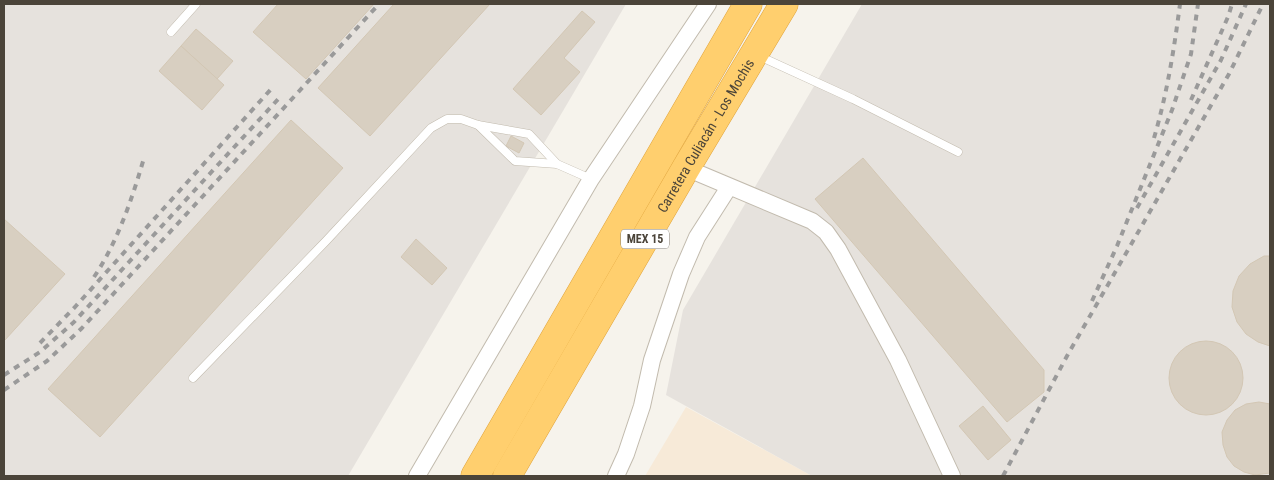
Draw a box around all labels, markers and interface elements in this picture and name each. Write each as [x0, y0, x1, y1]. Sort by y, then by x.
street label: Carretera Culiacán - Los Mochis [654, 56, 757, 215]
road number: MEX 15 [621, 230, 669, 248]

